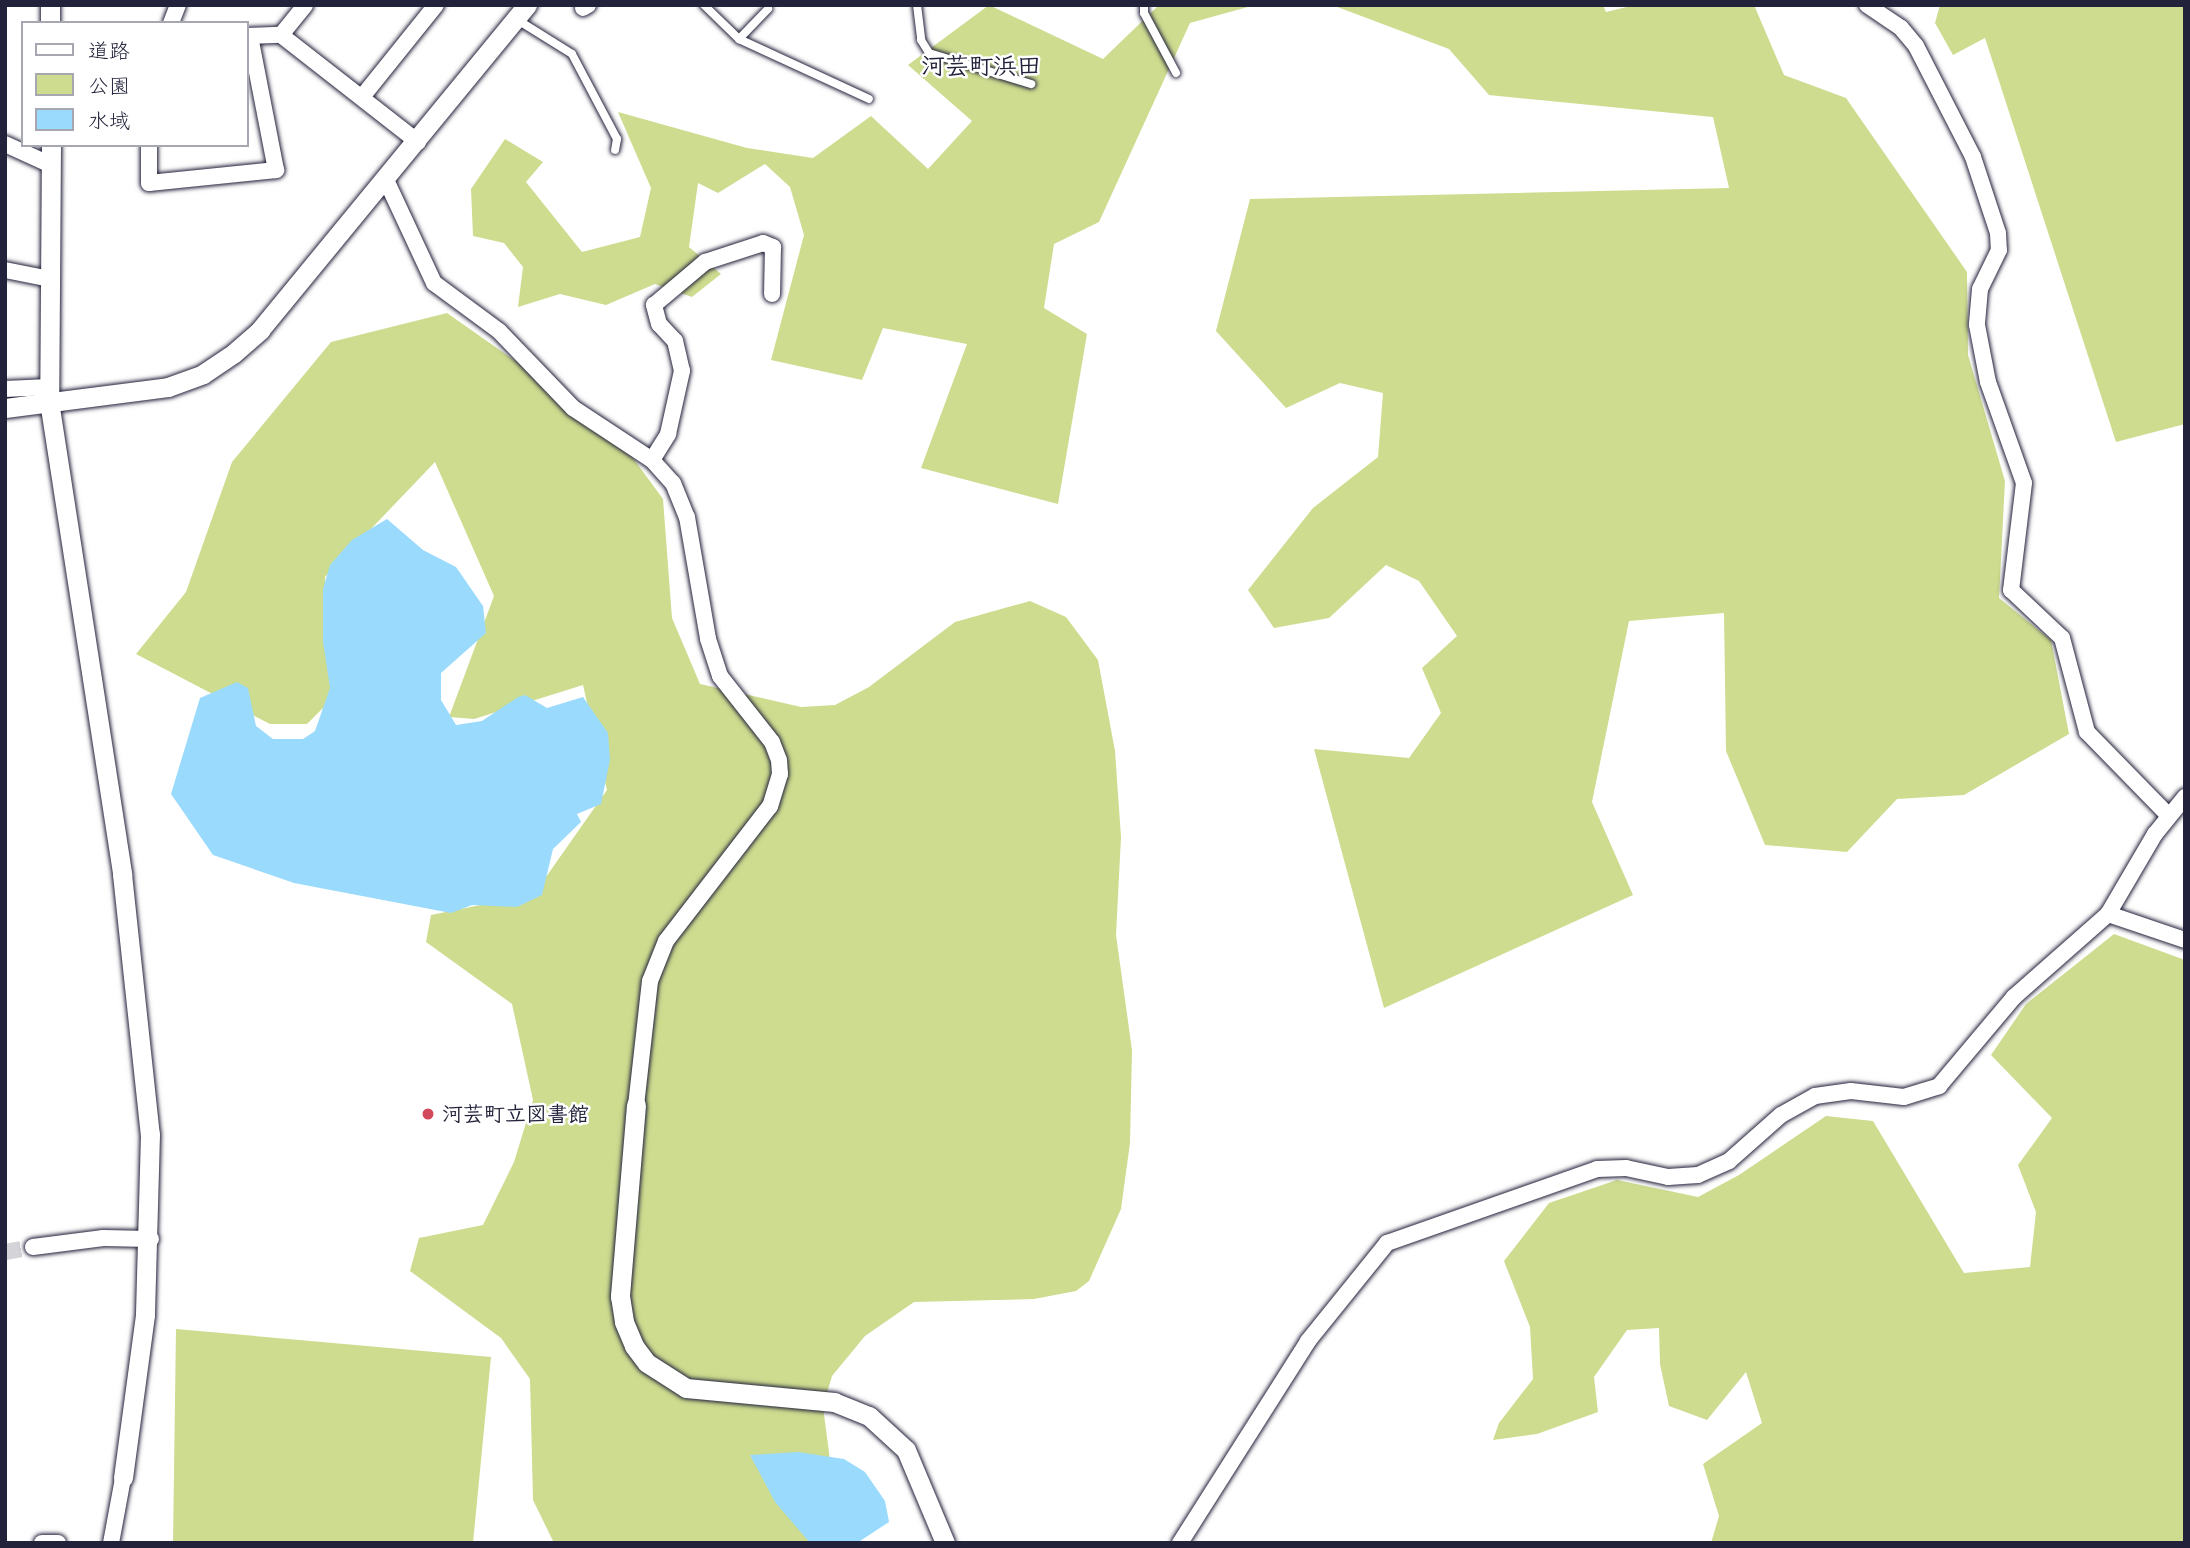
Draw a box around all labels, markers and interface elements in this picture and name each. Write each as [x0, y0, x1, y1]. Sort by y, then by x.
legend [21, 21, 248, 147]
text: 道路 [88, 37, 130, 65]
district label: 河芸町浜田 [921, 53, 1041, 81]
text: 公園 [88, 72, 130, 100]
text: 水域 [88, 107, 130, 135]
place label: 河芸町立図書館 [442, 1101, 589, 1127]
marker: 河芸町立図書館 [420, 1106, 436, 1122]

